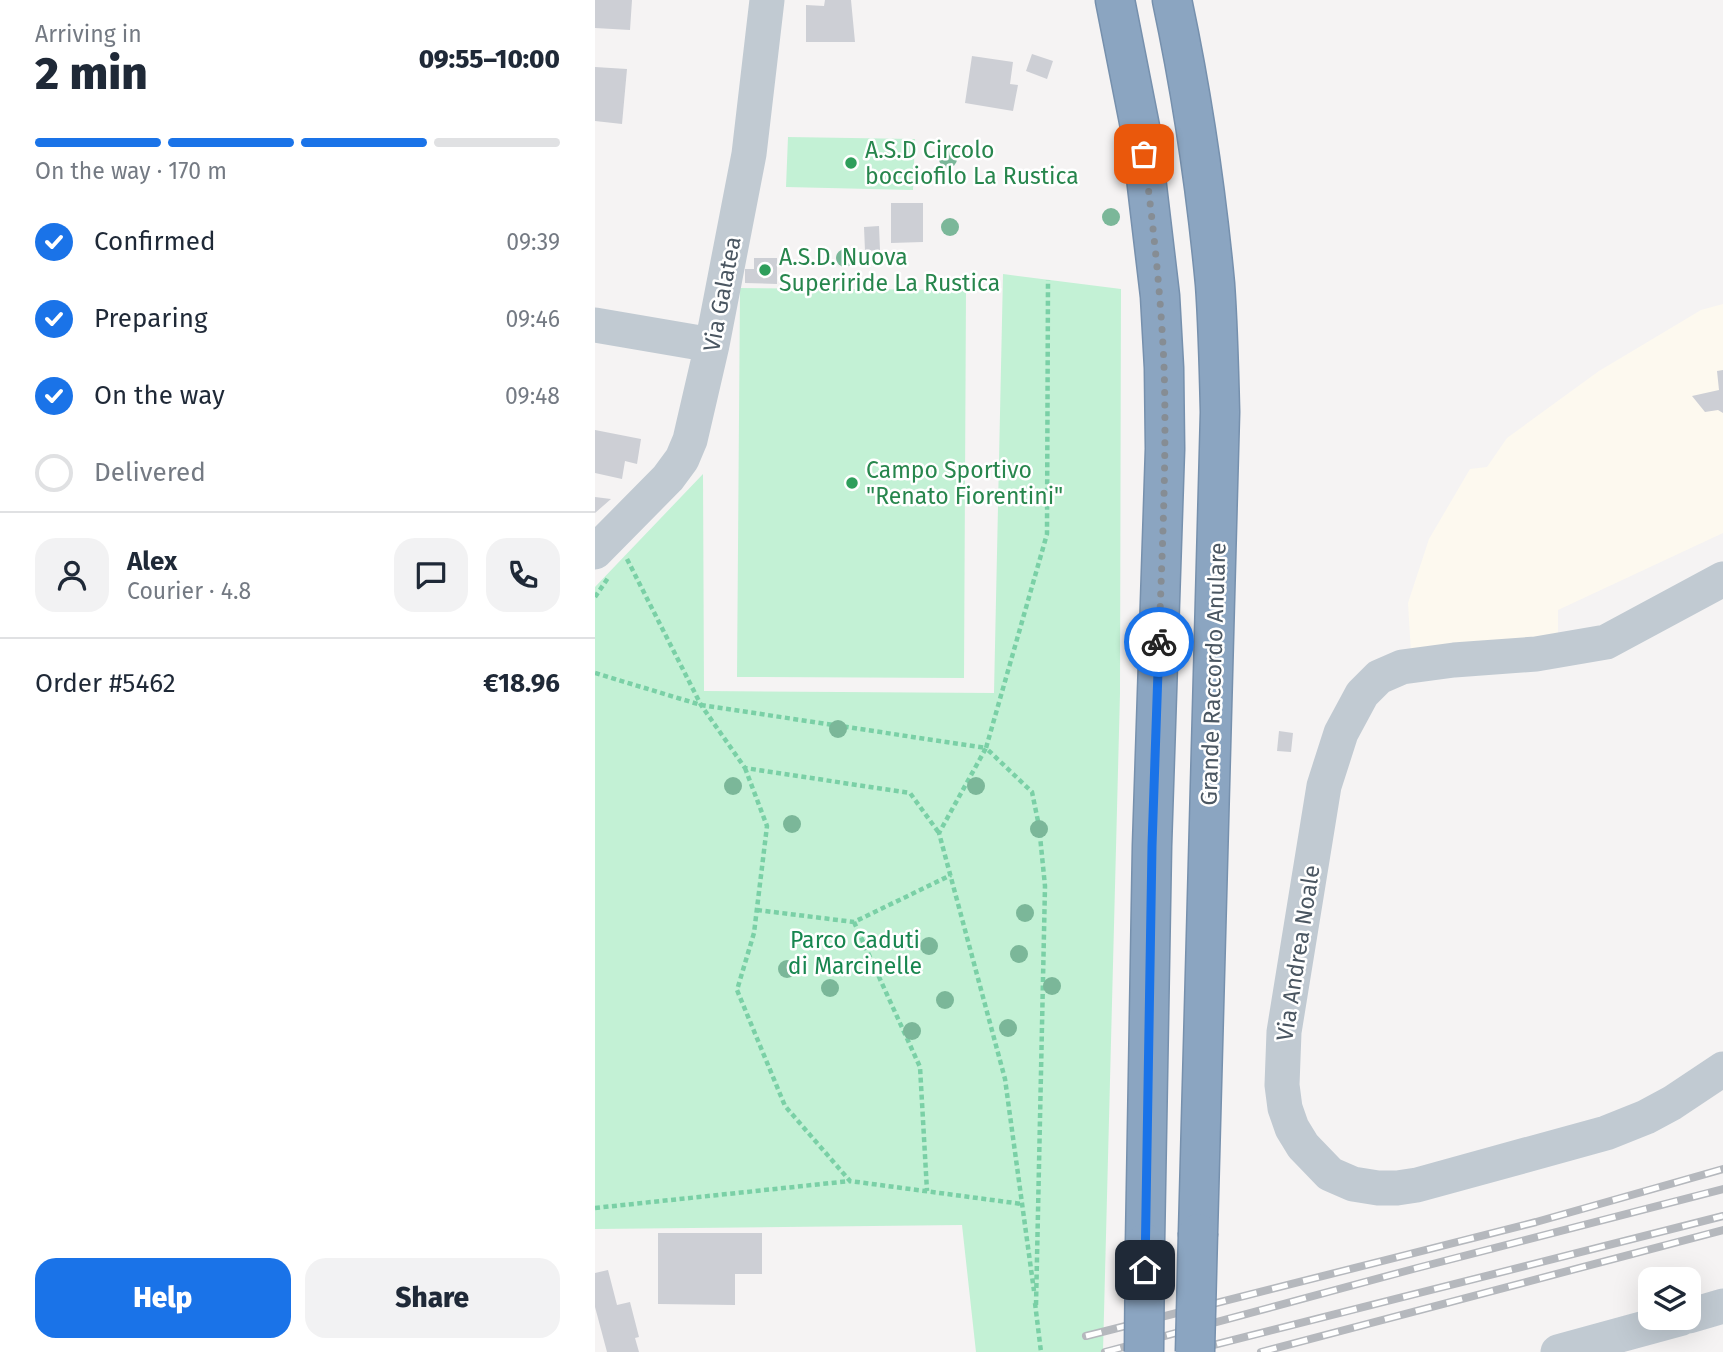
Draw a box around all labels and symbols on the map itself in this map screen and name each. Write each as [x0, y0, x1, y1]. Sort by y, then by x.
pin [1114, 124, 1174, 184]
place label: A.S.D Circolo bocciofilo La Rustica [865, 136, 1079, 190]
marker: A.S.D Circolo bocciofilo La Rustica [843, 155, 859, 171]
street label: Via Galatea [697, 234, 747, 354]
place label: A.S.D. Nuova Superiride La Rustica [779, 243, 1000, 297]
marker: A.S.D. Nuova Superiride La Rustica [757, 262, 773, 278]
place label: Campo Sportivo "Renato Fiorentini" [866, 456, 1063, 510]
marker: Campo Sportivo "Renato Fiorentini" [844, 475, 860, 491]
street label: Grande Raccordo Anulare [1194, 542, 1232, 806]
courier [1124, 607, 1194, 677]
street label: Via Andrea Noale [1270, 863, 1326, 1043]
park label: Parco Caduti di Marcinelle [788, 926, 922, 980]
pin [1115, 1240, 1175, 1300]

